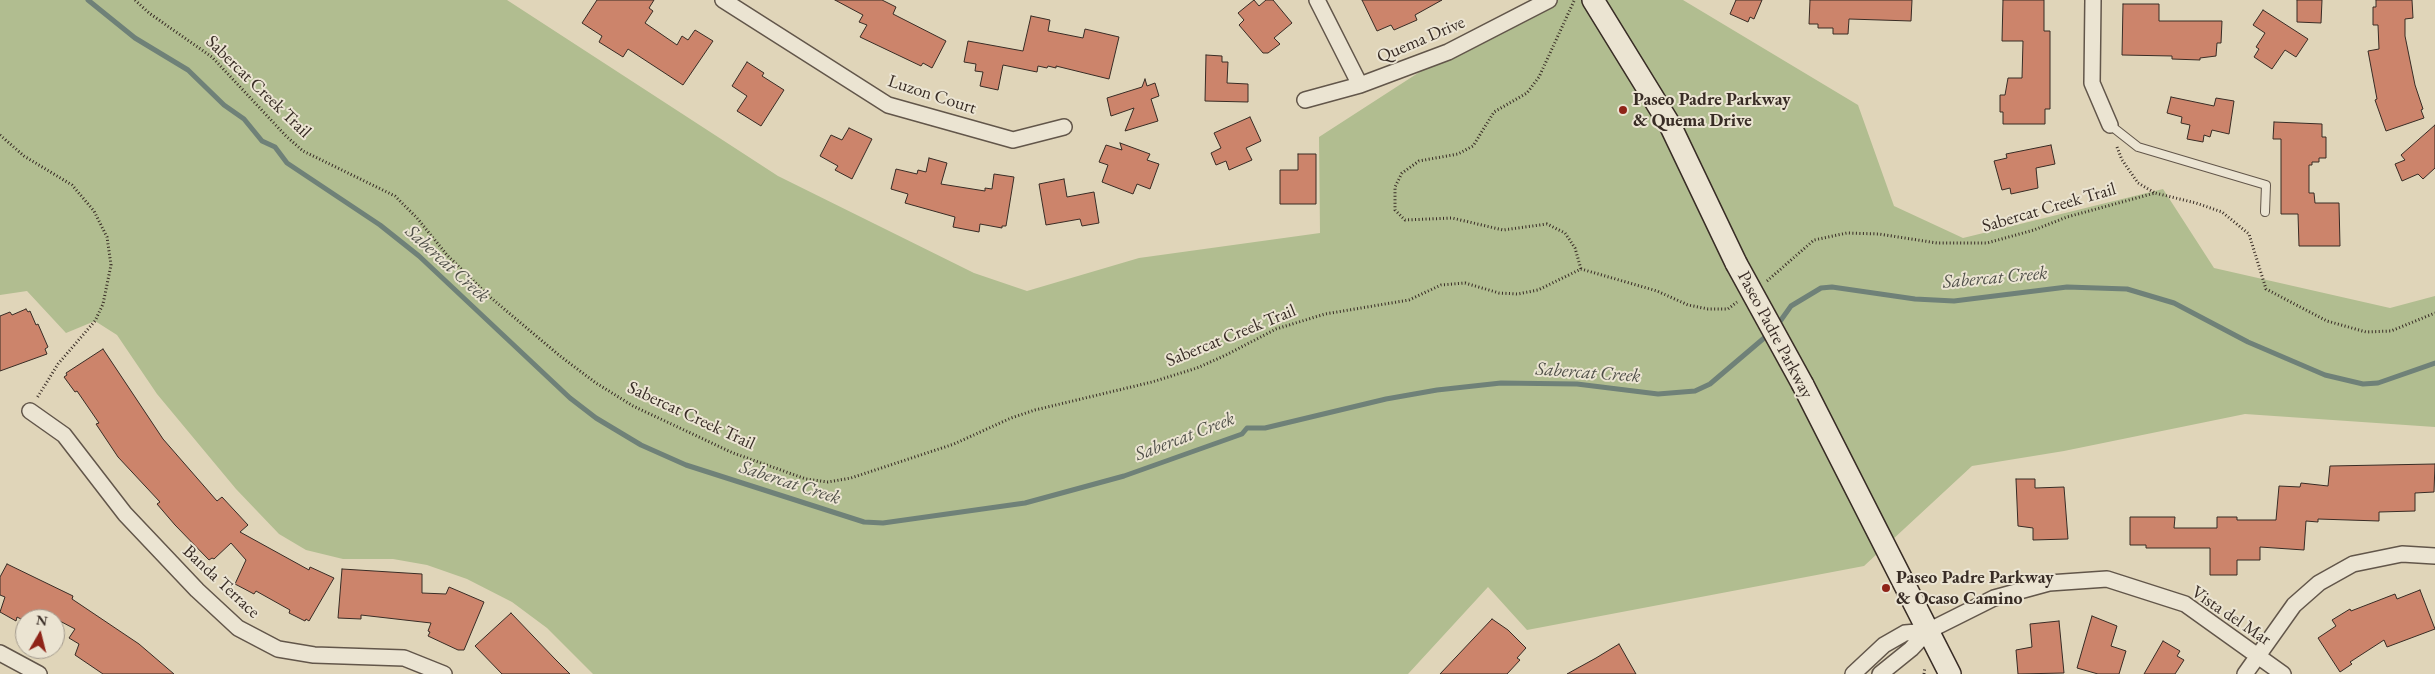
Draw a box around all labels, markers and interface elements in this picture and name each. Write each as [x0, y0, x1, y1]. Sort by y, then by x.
street label: Quema Drive [1374, 12, 1468, 68]
street label: Sabercat Creek Trail [201, 31, 315, 143]
street label: Luzon Court [885, 71, 979, 119]
place label: Paseo Padre Parkway & Quema Drive [1633, 89, 1791, 132]
marker: Paseo Padre Parkway & Quema Drive [1617, 104, 1629, 116]
street label: Sabercat Creek Trail [1980, 179, 2118, 237]
water label: Sabercat Creek [400, 220, 494, 308]
water label: Sabercat Creek [1942, 262, 2048, 294]
street label: Paseo Padre Parkway [1732, 268, 1818, 402]
street label: Sabercat Creek Trail [1163, 300, 1299, 372]
water label: Sabercat Creek [1535, 358, 1641, 388]
street label: Sabercat Creek Trail [624, 377, 758, 455]
water label: Sabercat Creek [1132, 408, 1238, 466]
water label: Sabercat Creek [737, 456, 843, 510]
street label: Banda Terrace [178, 541, 264, 623]
place label: Paseo Padre Parkway & Ocaso Camino [1896, 567, 2054, 610]
street label: Vista del Mar [2187, 581, 2275, 651]
marker: Paseo Padre Parkway & Ocaso Camino [1880, 582, 1892, 594]
north arrow [15, 609, 65, 659]
text: N [35, 610, 49, 630]

